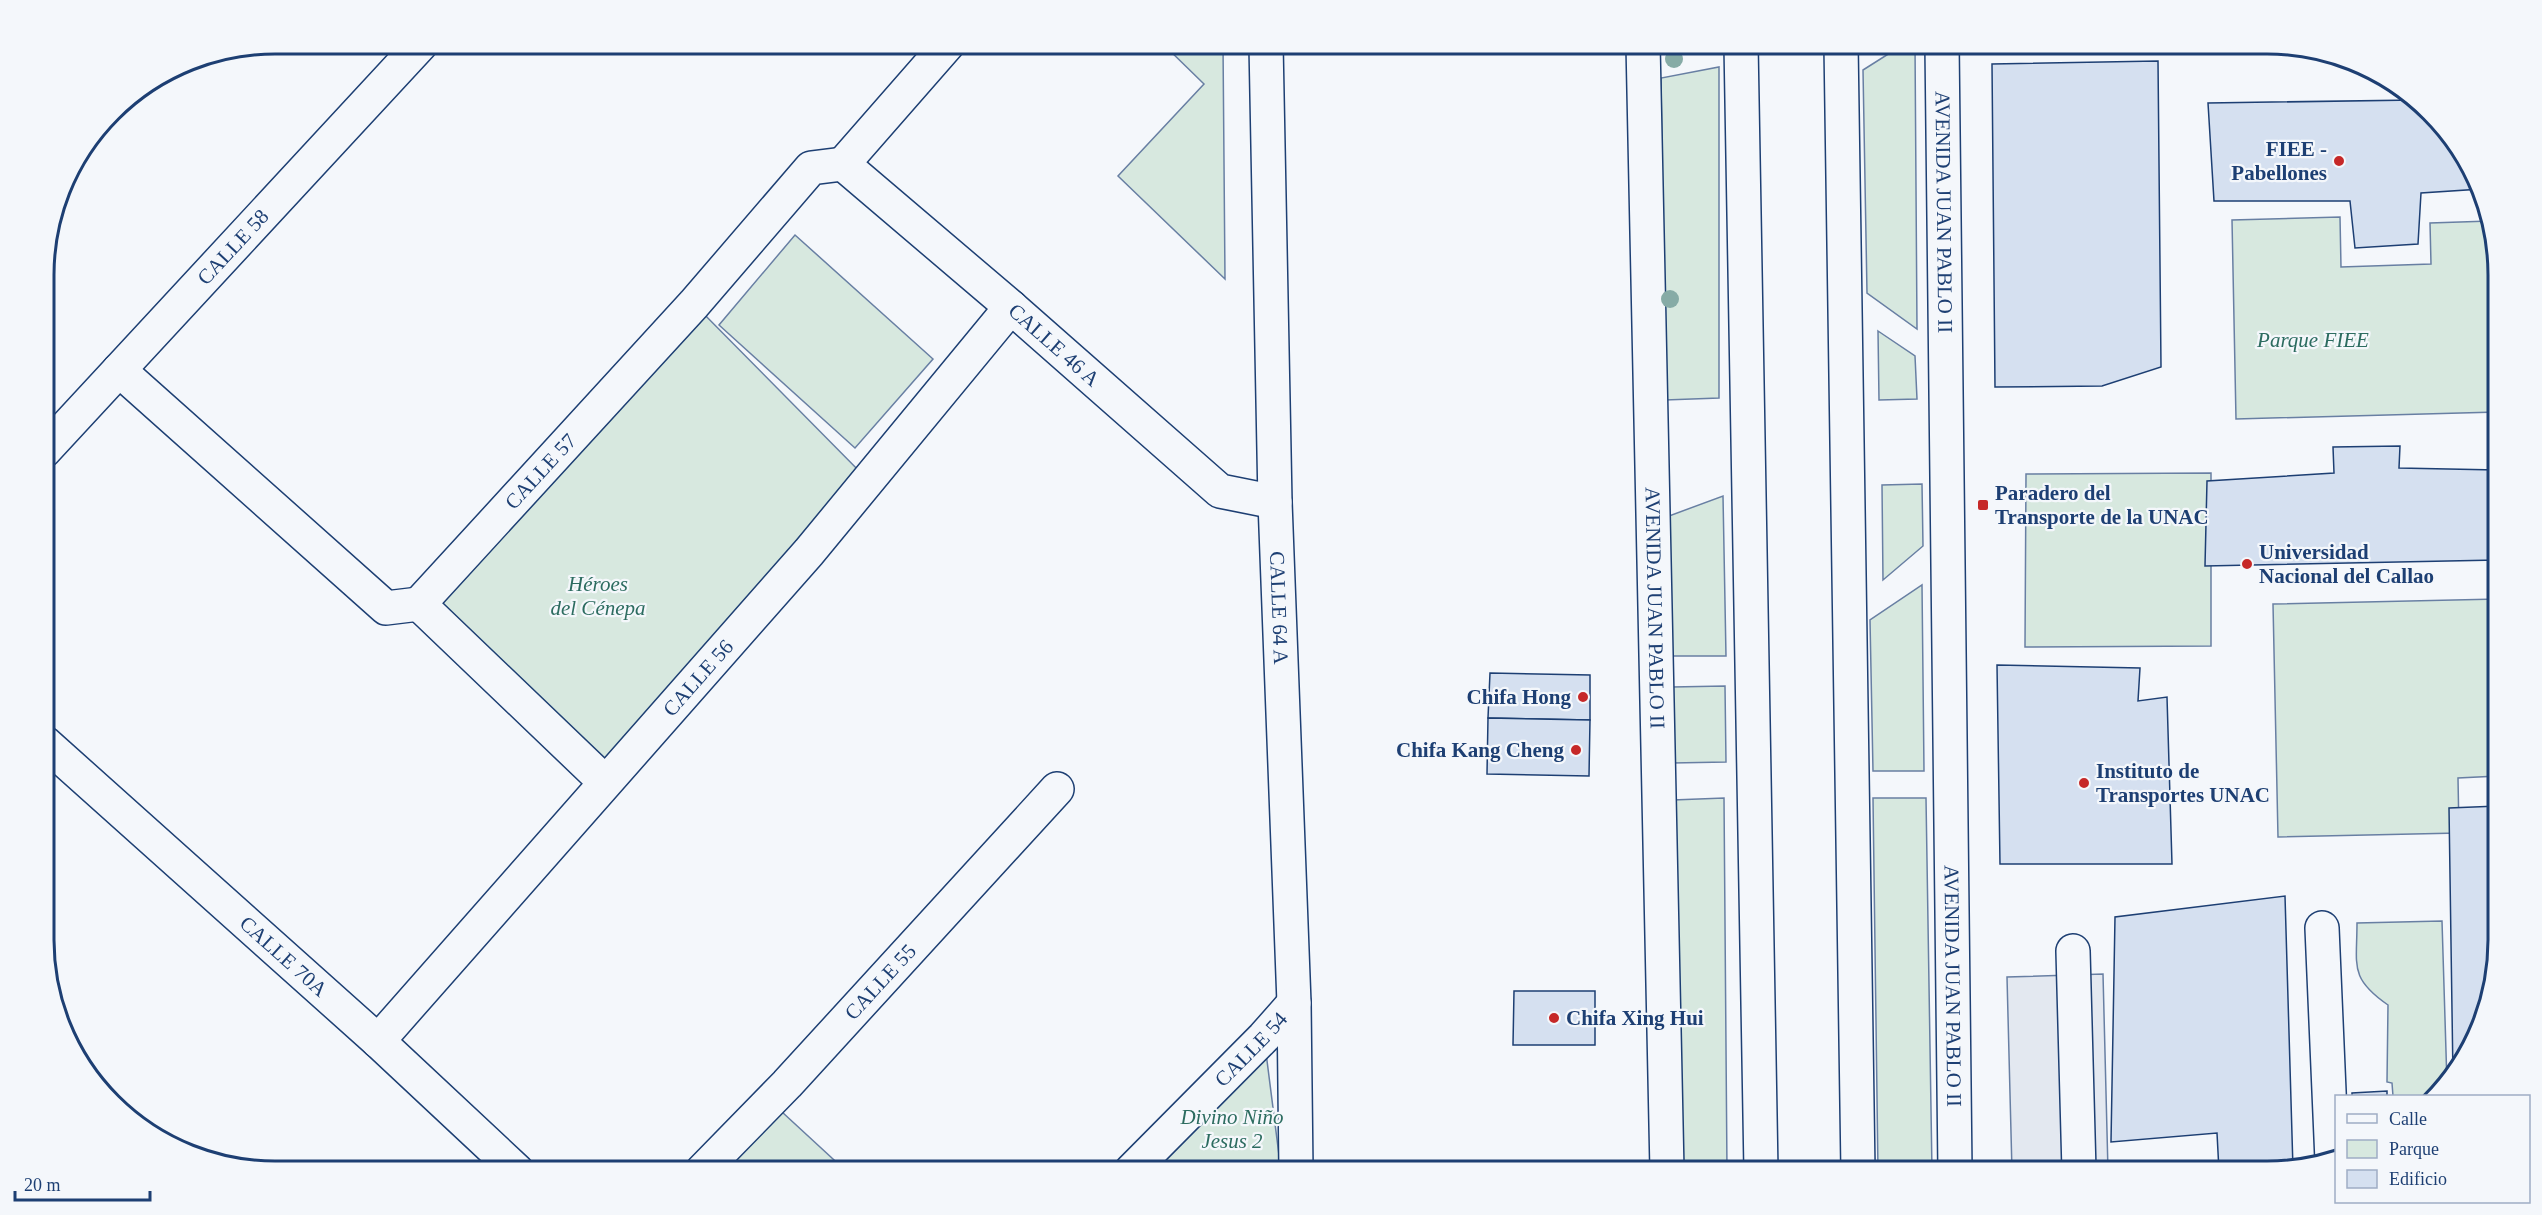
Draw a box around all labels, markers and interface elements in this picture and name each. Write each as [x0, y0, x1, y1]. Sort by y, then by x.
street label: AVENIDA JUAN PABLO II [1931, 91, 1957, 333]
place label: FIEE - Pabellones [2231, 137, 2327, 185]
marker: FIEE - Pabellones [2332, 154, 2346, 168]
street label: CALLE 58 [192, 204, 274, 290]
street label: CALLE 46 A [1004, 299, 1105, 392]
park label: Parque FIEE [2256, 328, 2369, 352]
street label: CALLE 57 [500, 429, 581, 514]
place label: Paradero del Transporte de la UNAC [1995, 481, 2209, 529]
street label: AVENIDA JUAN PABLO II [1640, 487, 1670, 729]
marker: Paradero del Transporte de la UNAC [1976, 498, 1990, 512]
place label: Universidad Nacional del Callao [2259, 540, 2434, 588]
street label: CALLE 64 A [1265, 551, 1293, 666]
marker: Universidad Nacional del Callao [2240, 557, 2254, 571]
park label: Héroes del Cénepa [550, 572, 646, 620]
street label: CALLE 56 [658, 635, 738, 721]
place label: Chifa Hong [1467, 685, 1571, 709]
marker: Chifa Hong [1576, 690, 1590, 704]
place label: Chifa Kang Cheng [1396, 738, 1564, 762]
marker: Chifa Kang Cheng [1569, 743, 1583, 757]
place label: Instituto de Transportes UNAC [2096, 759, 2270, 807]
marker: Instituto de Transportes UNAC [2077, 776, 2091, 790]
street label: AVENIDA JUAN PABLO II [1939, 865, 1966, 1107]
street label: CALLE 70A [235, 911, 333, 1002]
street label: CALLE 55 [840, 939, 921, 1025]
place label: Chifa Xing Hui [1566, 1006, 1704, 1030]
street label: CALLE 54 [1210, 1007, 1293, 1091]
marker: Chifa Xing Hui [1547, 1011, 1561, 1025]
legend [2335, 1095, 2530, 1203]
park label: Divino Niño Jesus 2 [1179, 1105, 1284, 1153]
text: Calle [2389, 1109, 2427, 1129]
text: Parque [2389, 1139, 2439, 1159]
scale bar [15, 1164, 150, 1202]
text: Edificio [2389, 1169, 2447, 1189]
text: 20 m [24, 1175, 61, 1195]

